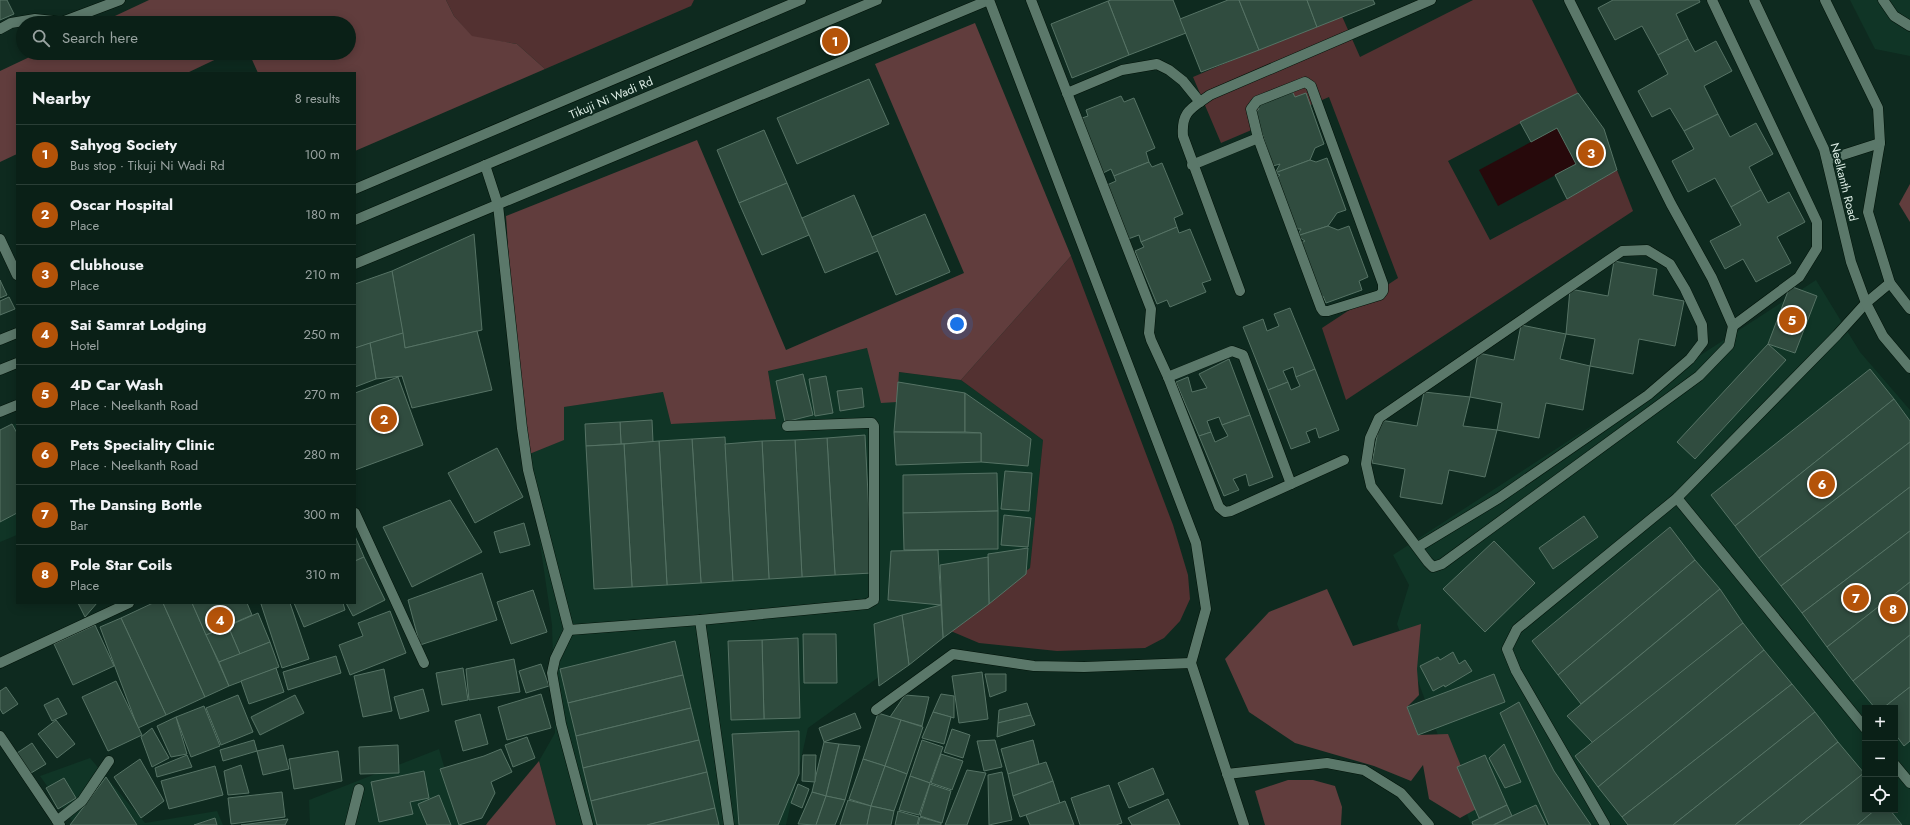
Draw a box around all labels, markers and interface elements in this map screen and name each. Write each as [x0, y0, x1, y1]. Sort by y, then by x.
search box [16, 16, 356, 60]
pin: 1 [822, 26, 848, 56]
icon: search [30, 27, 52, 49]
text: Search here [62, 27, 138, 49]
street label: Tikuji Ni Wadi Rd [566, 72, 656, 124]
text: Nearby [32, 86, 90, 110]
text: 8 results [295, 89, 340, 108]
text: Sahyog Society [70, 134, 177, 156]
pin: 3 [1578, 138, 1604, 168]
street label: Neelkanth Road [1826, 141, 1862, 223]
text: 1 [42, 145, 48, 164]
text: 100 m [305, 145, 340, 164]
text: Bus stop · Tikuji Ni Wadi Rd [70, 156, 225, 175]
text: Oscar Hospital [70, 194, 173, 216]
text: 2 [41, 205, 49, 224]
text: 180 m [305, 205, 340, 224]
text: Place [70, 216, 99, 235]
text: Clubhouse [70, 254, 144, 276]
text: 3 [41, 265, 49, 284]
text: 210 m [305, 265, 340, 284]
text: Place [70, 276, 99, 295]
pin: 5 [1779, 305, 1805, 335]
text: Sai Samrat Lodging [70, 314, 206, 336]
your location [947, 314, 967, 334]
text: 4 [40, 325, 50, 344]
text: 250 m [303, 325, 340, 344]
text: Hotel [70, 336, 99, 355]
text: 4D Car Wash [70, 374, 163, 396]
text: 5 [41, 385, 49, 404]
text: 270 m [304, 385, 340, 404]
text: Place · Neelkanth Road [70, 396, 198, 415]
pin: 2 [371, 404, 397, 434]
text: Pets Speciality Clinic [70, 434, 215, 456]
text: 6 [41, 445, 49, 464]
text: 280 m [304, 445, 340, 464]
text: Place · Neelkanth Road [70, 456, 198, 475]
pin: 6 [1809, 469, 1835, 499]
text: The Dansing Bottle [70, 494, 202, 516]
text: 7 [41, 505, 49, 524]
text: 300 m [303, 505, 340, 524]
text: Bar [70, 516, 88, 535]
text: Pole Star Coils [70, 554, 172, 576]
text: 8 [41, 565, 49, 584]
text: 310 m [305, 565, 340, 584]
text: Place [70, 576, 99, 595]
pin: 7 [1843, 583, 1869, 613]
pin: 8 [1880, 594, 1906, 624]
pin: 4 [207, 605, 233, 635]
map controls [1862, 705, 1898, 813]
button: + [1862, 705, 1898, 741]
button: − [1862, 741, 1898, 777]
button: locate [1862, 777, 1898, 813]

